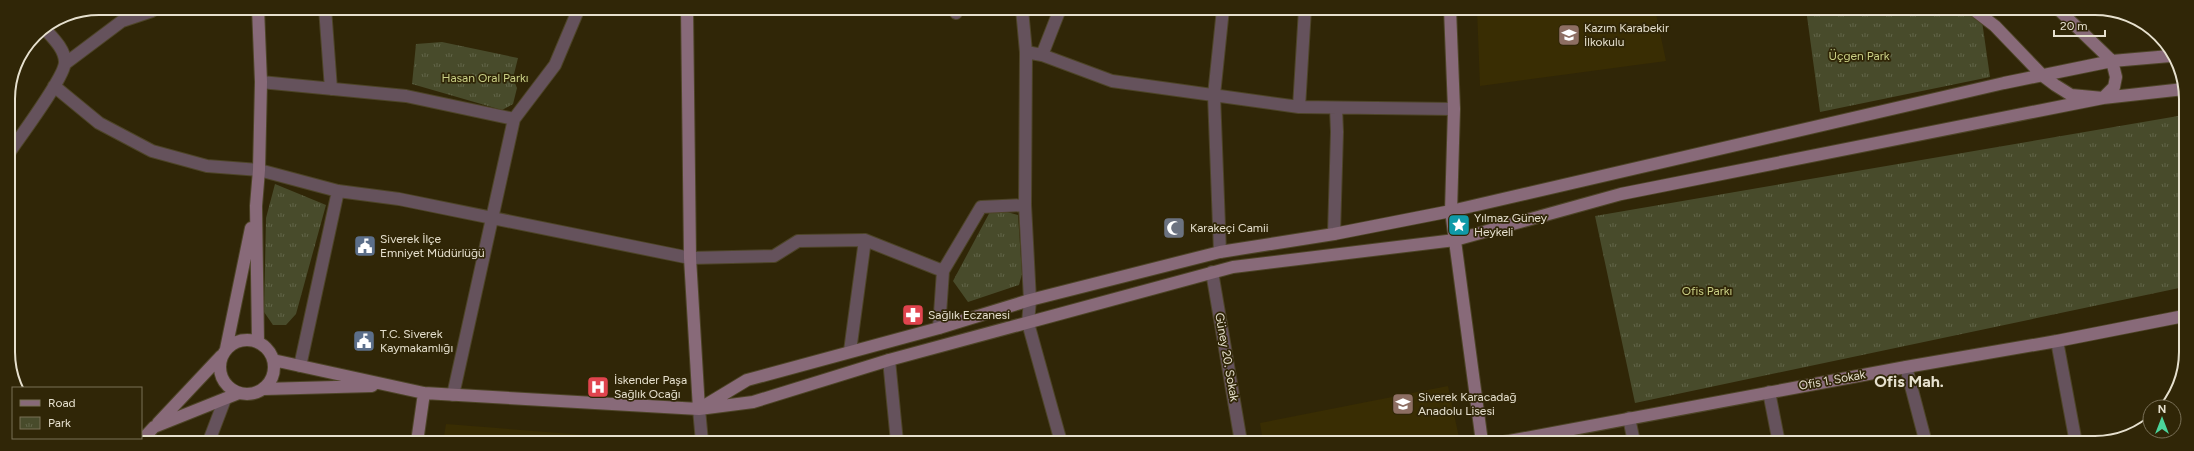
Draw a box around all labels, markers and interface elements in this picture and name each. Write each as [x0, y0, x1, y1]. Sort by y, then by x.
scale bar [2054, 12, 2105, 38]
text: 20 m [2060, 19, 2088, 33]
place label: Kazım Karabekir İlkokulu [1584, 21, 1669, 49]
school or university icon: Kazım Karabekir İlkokulu [1556, 22, 1582, 48]
park label: Üçgen Park [1828, 49, 1890, 63]
park label: Hasan Oral Parkı [441, 71, 529, 85]
place label: Yılmaz Güney Heykeli [1474, 211, 1548, 239]
place icon: Yılmaz Güney Heykeli [1446, 212, 1472, 238]
mosque icon: Karakeçi Camii [1161, 215, 1187, 241]
place label: Karakeçi Camii [1190, 221, 1269, 235]
place label: Siverek İlçe Emniyet Müdürlüğü [380, 232, 485, 260]
public building icon: Siverek İlçe Emniyet Müdürlüğü [352, 233, 378, 259]
park label: Ofis Parkı [1682, 284, 1732, 298]
pharmacy icon: Sağlık Eczanesi [900, 302, 926, 328]
place label: Sağlık Eczanesi [928, 308, 1010, 322]
street label: Güney 20. Sokak [1212, 311, 1242, 403]
place label: T.C. Siverek Kaymakamlığı [380, 327, 453, 355]
public building icon: T.C. Siverek Kaymakamlığı [351, 328, 377, 354]
street label: Ofis 1. Sokak [1798, 367, 1867, 393]
district label: Ofis Mah. [1874, 372, 1944, 391]
place label: İskender Paşa Sağlık Ocağı [614, 373, 687, 401]
hospital icon: İskender Paşa Sağlık Ocağı [585, 374, 611, 400]
legend [12, 387, 142, 439]
place label: Siverek Karacadağ Anadolu Lisesi [1418, 390, 1517, 418]
school or university icon: Siverek Karacadağ Anadolu Lisesi [1390, 391, 1416, 417]
text: Road [48, 396, 76, 410]
north arrow [2142, 399, 2182, 439]
text: N [2158, 403, 2166, 416]
text: Park [48, 416, 71, 430]

